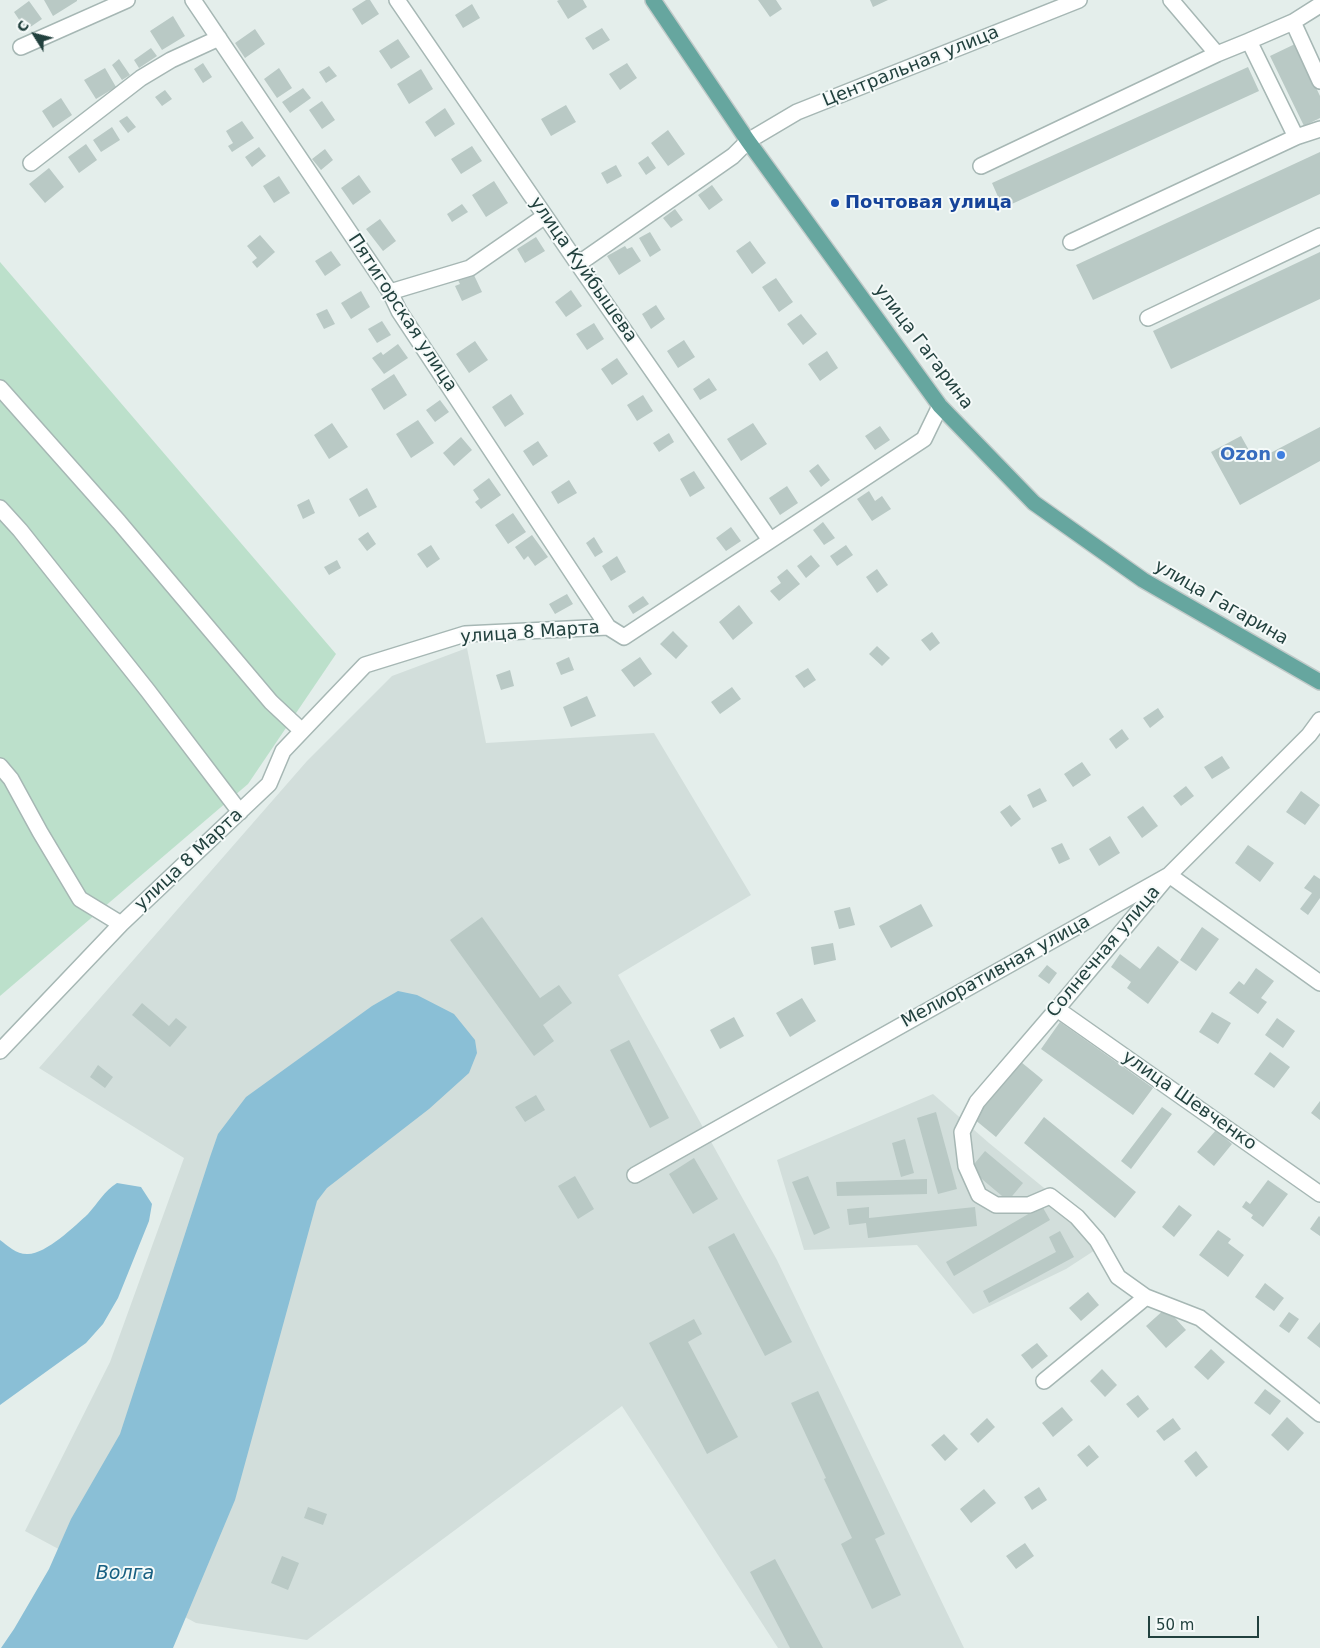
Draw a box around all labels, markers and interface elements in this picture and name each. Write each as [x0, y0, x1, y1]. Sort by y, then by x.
north arrow [10, 10, 60, 60]
text: С [13, 17, 32, 35]
street label: Центральная улица [820, 22, 1002, 112]
place label: Почтовая улица [845, 192, 1012, 214]
street label: улица Куйбышева [525, 193, 641, 347]
marker: Почтовая улица [829, 197, 841, 209]
street label: Пятигорская улица [343, 230, 461, 396]
street label: улица Гагарина [869, 280, 977, 414]
place label: Ozon [1220, 444, 1271, 466]
marker: Ozon [1275, 449, 1287, 461]
street label: улица Гагарина [1150, 556, 1292, 650]
street label: улица 8 Марта [460, 617, 600, 649]
street label: улица 8 Марта [131, 805, 247, 915]
street label: Солнечная улица [1043, 882, 1165, 1022]
street label: Мелиоративная улица [898, 911, 1094, 1033]
street label: улица Шевченко [1118, 1047, 1260, 1155]
water label: Волга [96, 1563, 154, 1585]
scale bar [1150, 1606, 1261, 1638]
text: 50 m [1156, 1616, 1194, 1634]

